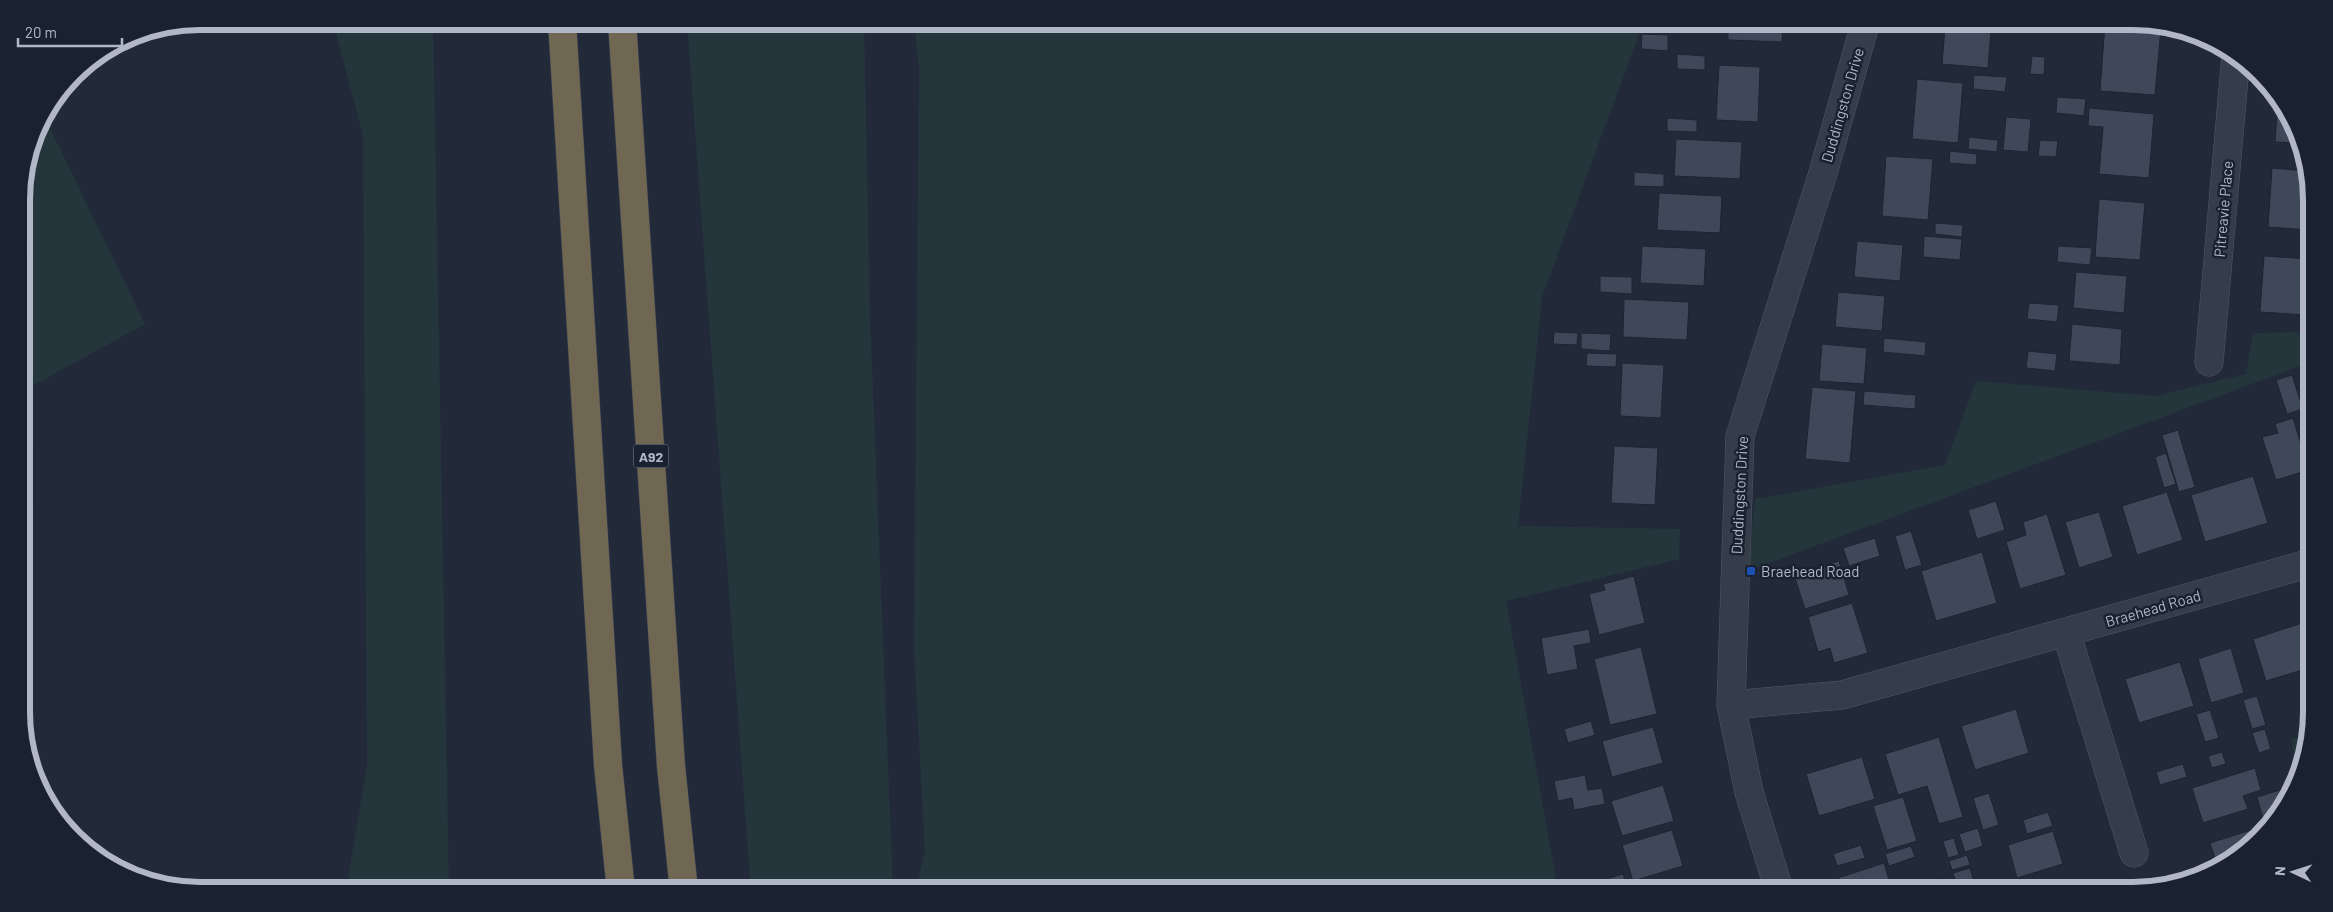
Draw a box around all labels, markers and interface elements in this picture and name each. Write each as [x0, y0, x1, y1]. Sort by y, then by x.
scale bar [18, 15, 121, 47]
text: 20 m [25, 23, 57, 41]
street label: Duddingston Drive [1817, 46, 1867, 164]
street label: Pitreavie Place [2210, 160, 2236, 258]
street label: Duddingston Drive [1727, 435, 1751, 555]
road number: A92 [634, 444, 668, 468]
place label: Braehead Road [1761, 562, 1859, 580]
marker: Braehead Road [1745, 565, 1757, 577]
street label: Braehead Road [2103, 586, 2203, 630]
north arrow [2268, 847, 2318, 897]
text: N [2271, 866, 2288, 876]

